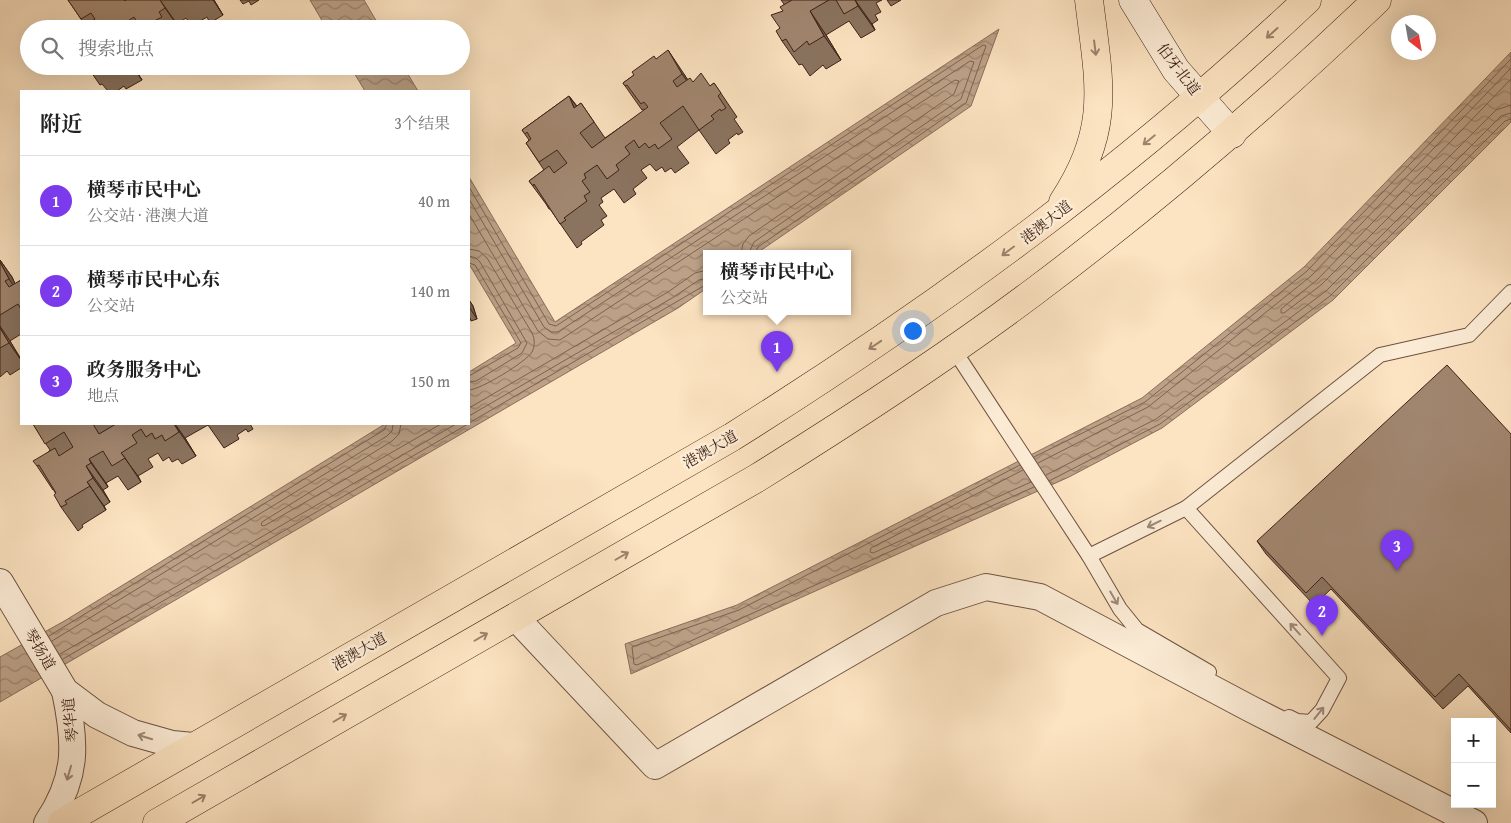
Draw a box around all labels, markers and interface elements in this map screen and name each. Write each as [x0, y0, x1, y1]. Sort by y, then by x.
north arrow [1391, 15, 1436, 60]
search box [20, 20, 470, 75]
one-way arrow [1265, 27, 1278, 39]
icon: search [38, 34, 66, 62]
text: 搜索地点 [78, 34, 154, 62]
street label: 伯牙北道 [1153, 39, 1205, 99]
one-way arrow [1090, 40, 1100, 56]
text: 附近 [40, 108, 82, 139]
text: 3个结果 [394, 111, 450, 135]
one-way arrow [1143, 134, 1156, 145]
text: 横琴市民中心 [87, 175, 201, 203]
text: 1 [52, 189, 60, 213]
text: 40 m [418, 189, 450, 213]
street label: 港澳大道 [1016, 195, 1076, 249]
text: 公交站 · 港澳大道 [87, 203, 209, 227]
one-way arrow [1002, 246, 1015, 257]
popup [703, 250, 851, 315]
text: 横琴市民中心 [720, 257, 834, 285]
text: 横琴市民中心东 [87, 265, 220, 293]
text: 2 [52, 279, 60, 303]
text: 140 m [410, 279, 450, 303]
text: 公交站 [720, 285, 768, 309]
text: 公交站 [87, 293, 135, 317]
your location [900, 318, 926, 344]
pin: 1 [761, 331, 793, 372]
one-way arrow [868, 340, 882, 350]
text: 政务服务中心 [87, 355, 201, 383]
text: 3 [52, 369, 60, 393]
text: 150 m [410, 369, 450, 393]
text: 地点 [87, 383, 119, 407]
street label: 港澳大道 [679, 425, 741, 473]
one-way arrow [1147, 519, 1162, 529]
pin: 3 [1381, 530, 1413, 571]
one-way arrow [614, 550, 628, 560]
one-way arrow [1109, 590, 1119, 605]
pin: 2 [1306, 595, 1338, 636]
one-way arrow [1289, 622, 1300, 635]
street label: 琴扬道 [19, 624, 61, 674]
street label: 港澳大道 [328, 627, 390, 675]
one-way arrow [473, 631, 487, 641]
street label: 琴华道 [57, 697, 83, 743]
one-way arrow [1313, 707, 1324, 720]
one-way arrow [332, 712, 346, 722]
map controls [1451, 718, 1496, 808]
button: + [1451, 718, 1496, 763]
one-way arrow [137, 732, 153, 742]
button: − [1451, 763, 1496, 808]
one-way arrow [64, 765, 74, 781]
one-way arrow [191, 793, 206, 803]

